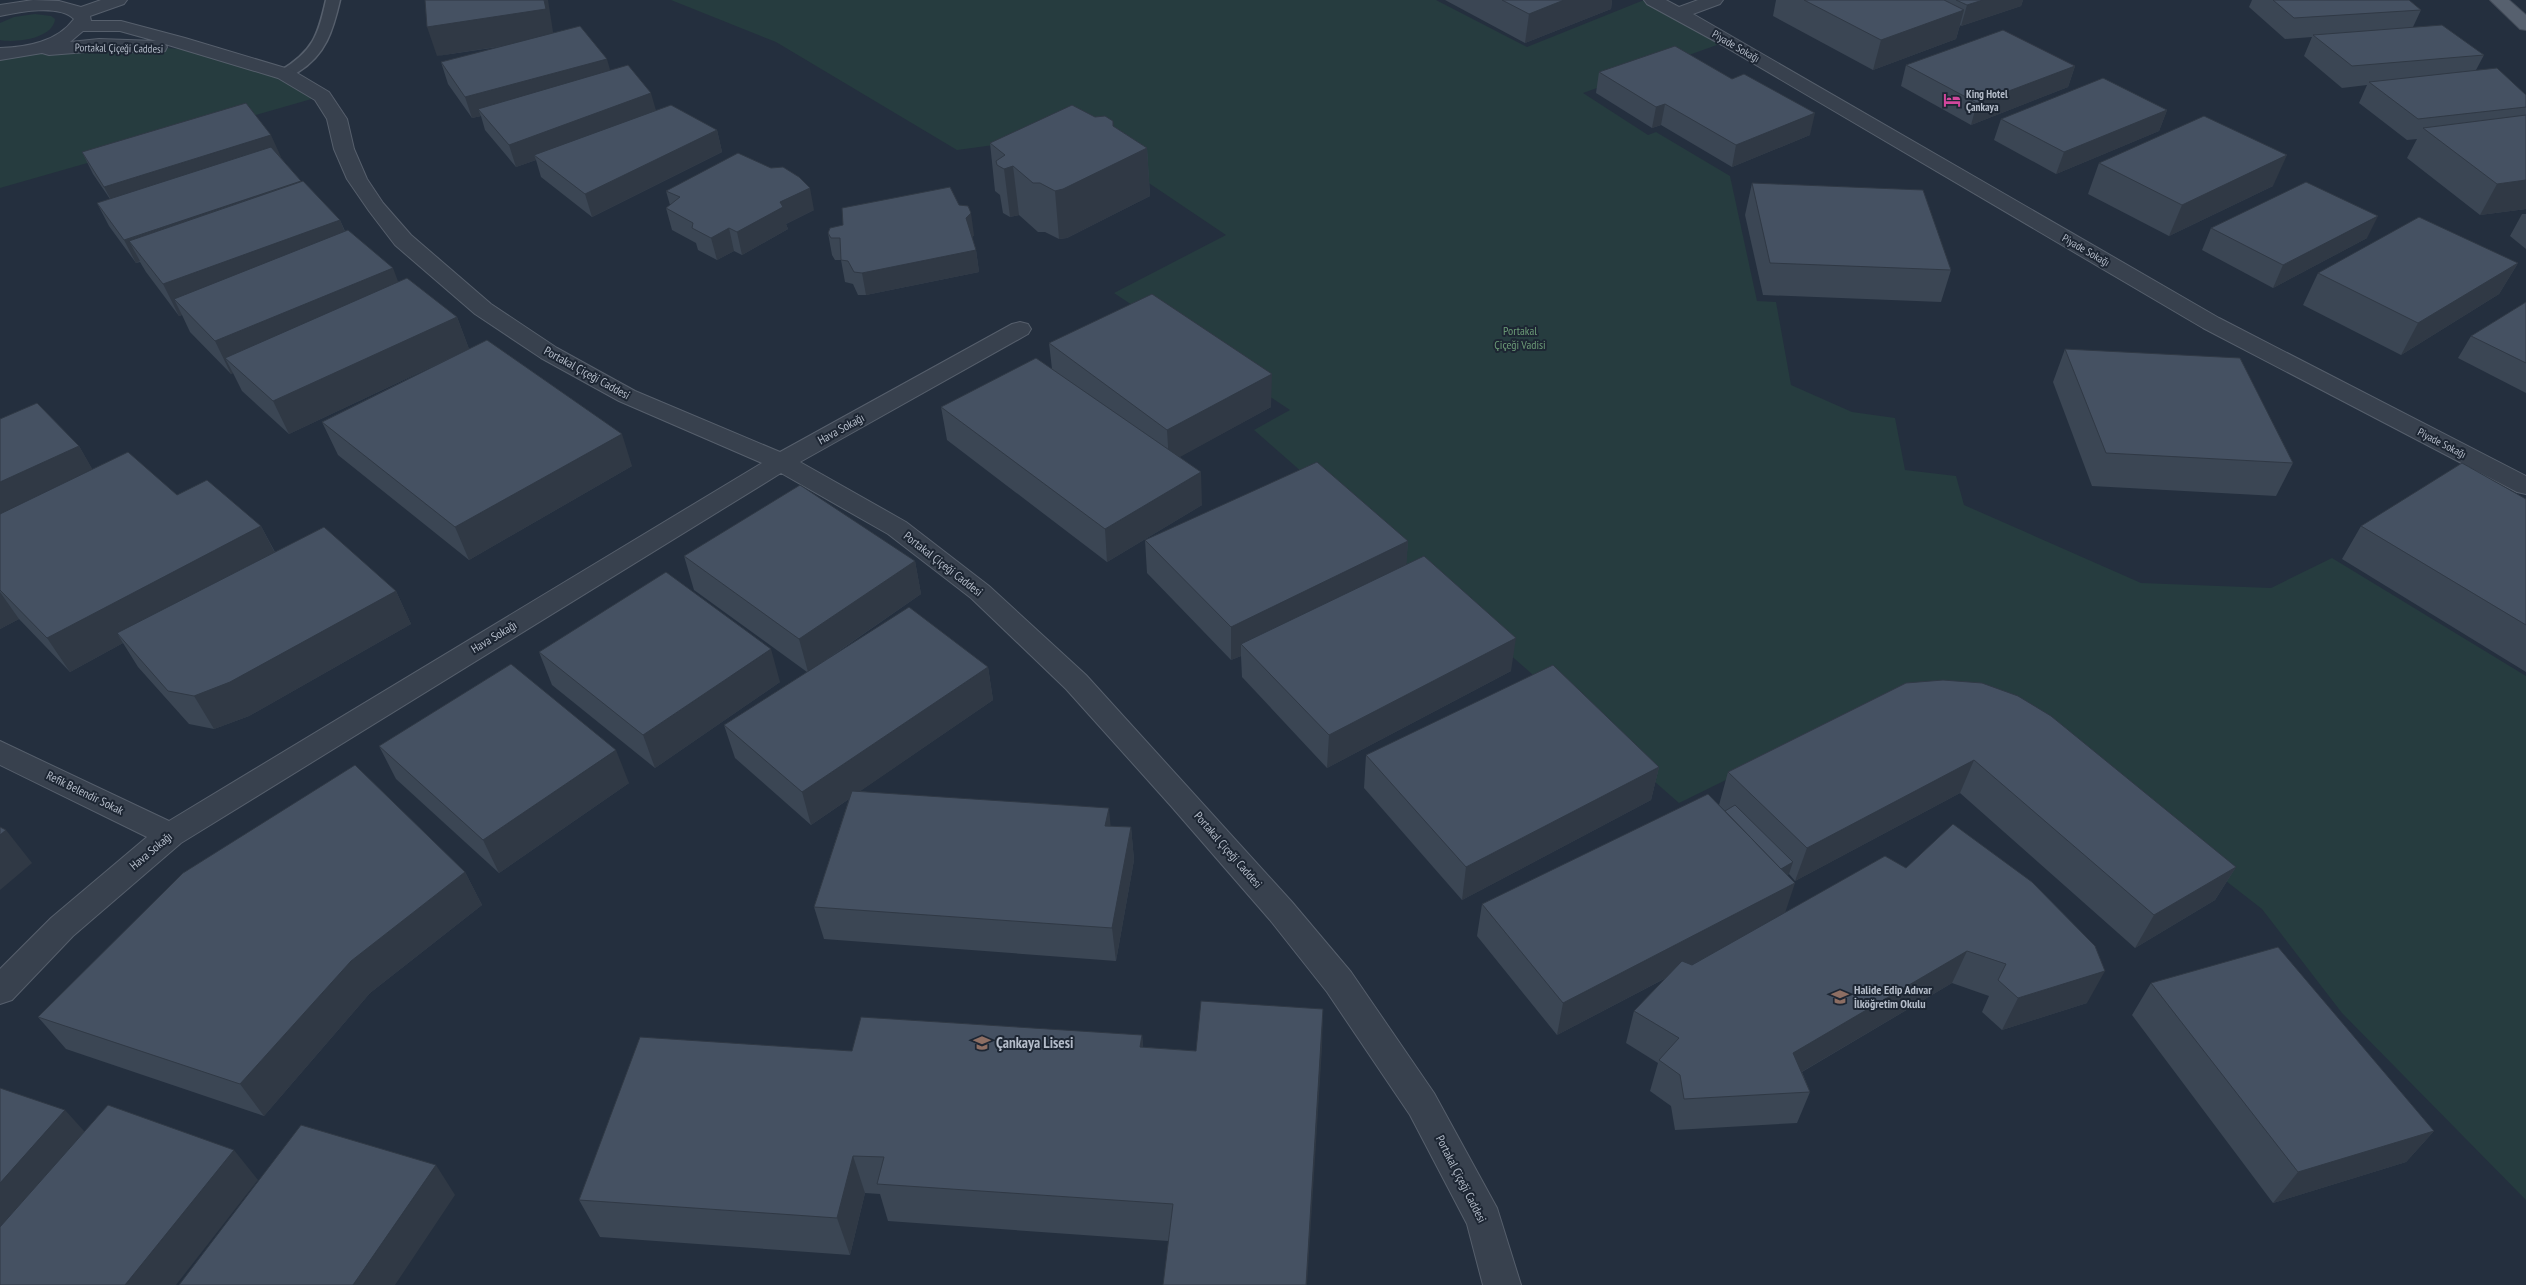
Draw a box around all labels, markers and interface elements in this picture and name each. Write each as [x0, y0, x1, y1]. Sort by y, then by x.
street label: Piyade Sokağı [1710, 27, 1762, 65]
street label: Portakal Çiçeği Caddesi [75, 40, 163, 56]
place label: King Hotel Çankaya [1966, 87, 2008, 114]
hotel icon: King Hotel Çankaya [1942, 90, 1962, 110]
street label: Piyade Sokağı [2060, 231, 2112, 269]
park label: Portakal Çiçeği Vadisi [1494, 323, 1546, 352]
street label: Portakal Çiçeği Caddesi [542, 343, 633, 402]
street label: Hava Sokağı [815, 410, 867, 447]
street label: Piyade Sokağı [2415, 425, 2469, 461]
street label: Portakal Çiçeği Caddesi [901, 528, 986, 599]
street label: Hava Sokağı [468, 617, 519, 656]
street label: Refik Belendir Sokak [44, 767, 127, 818]
street label: Portakal Çiçeği Caddesi [1191, 808, 1266, 891]
street label: Hava Sokağı [126, 829, 175, 873]
place label: Halide Edip Adıvar İlköğretim Okulu [1854, 982, 1932, 1011]
school or university icon: Halide Edip Adıvar İlköğretim Okulu [1830, 987, 1850, 1007]
school or university icon: Çankaya Lisesi [972, 1033, 992, 1053]
place label: Çankaya Lisesi [996, 1033, 1073, 1052]
street label: Portakal Çiçeği Caddesi [1433, 1132, 1490, 1225]

